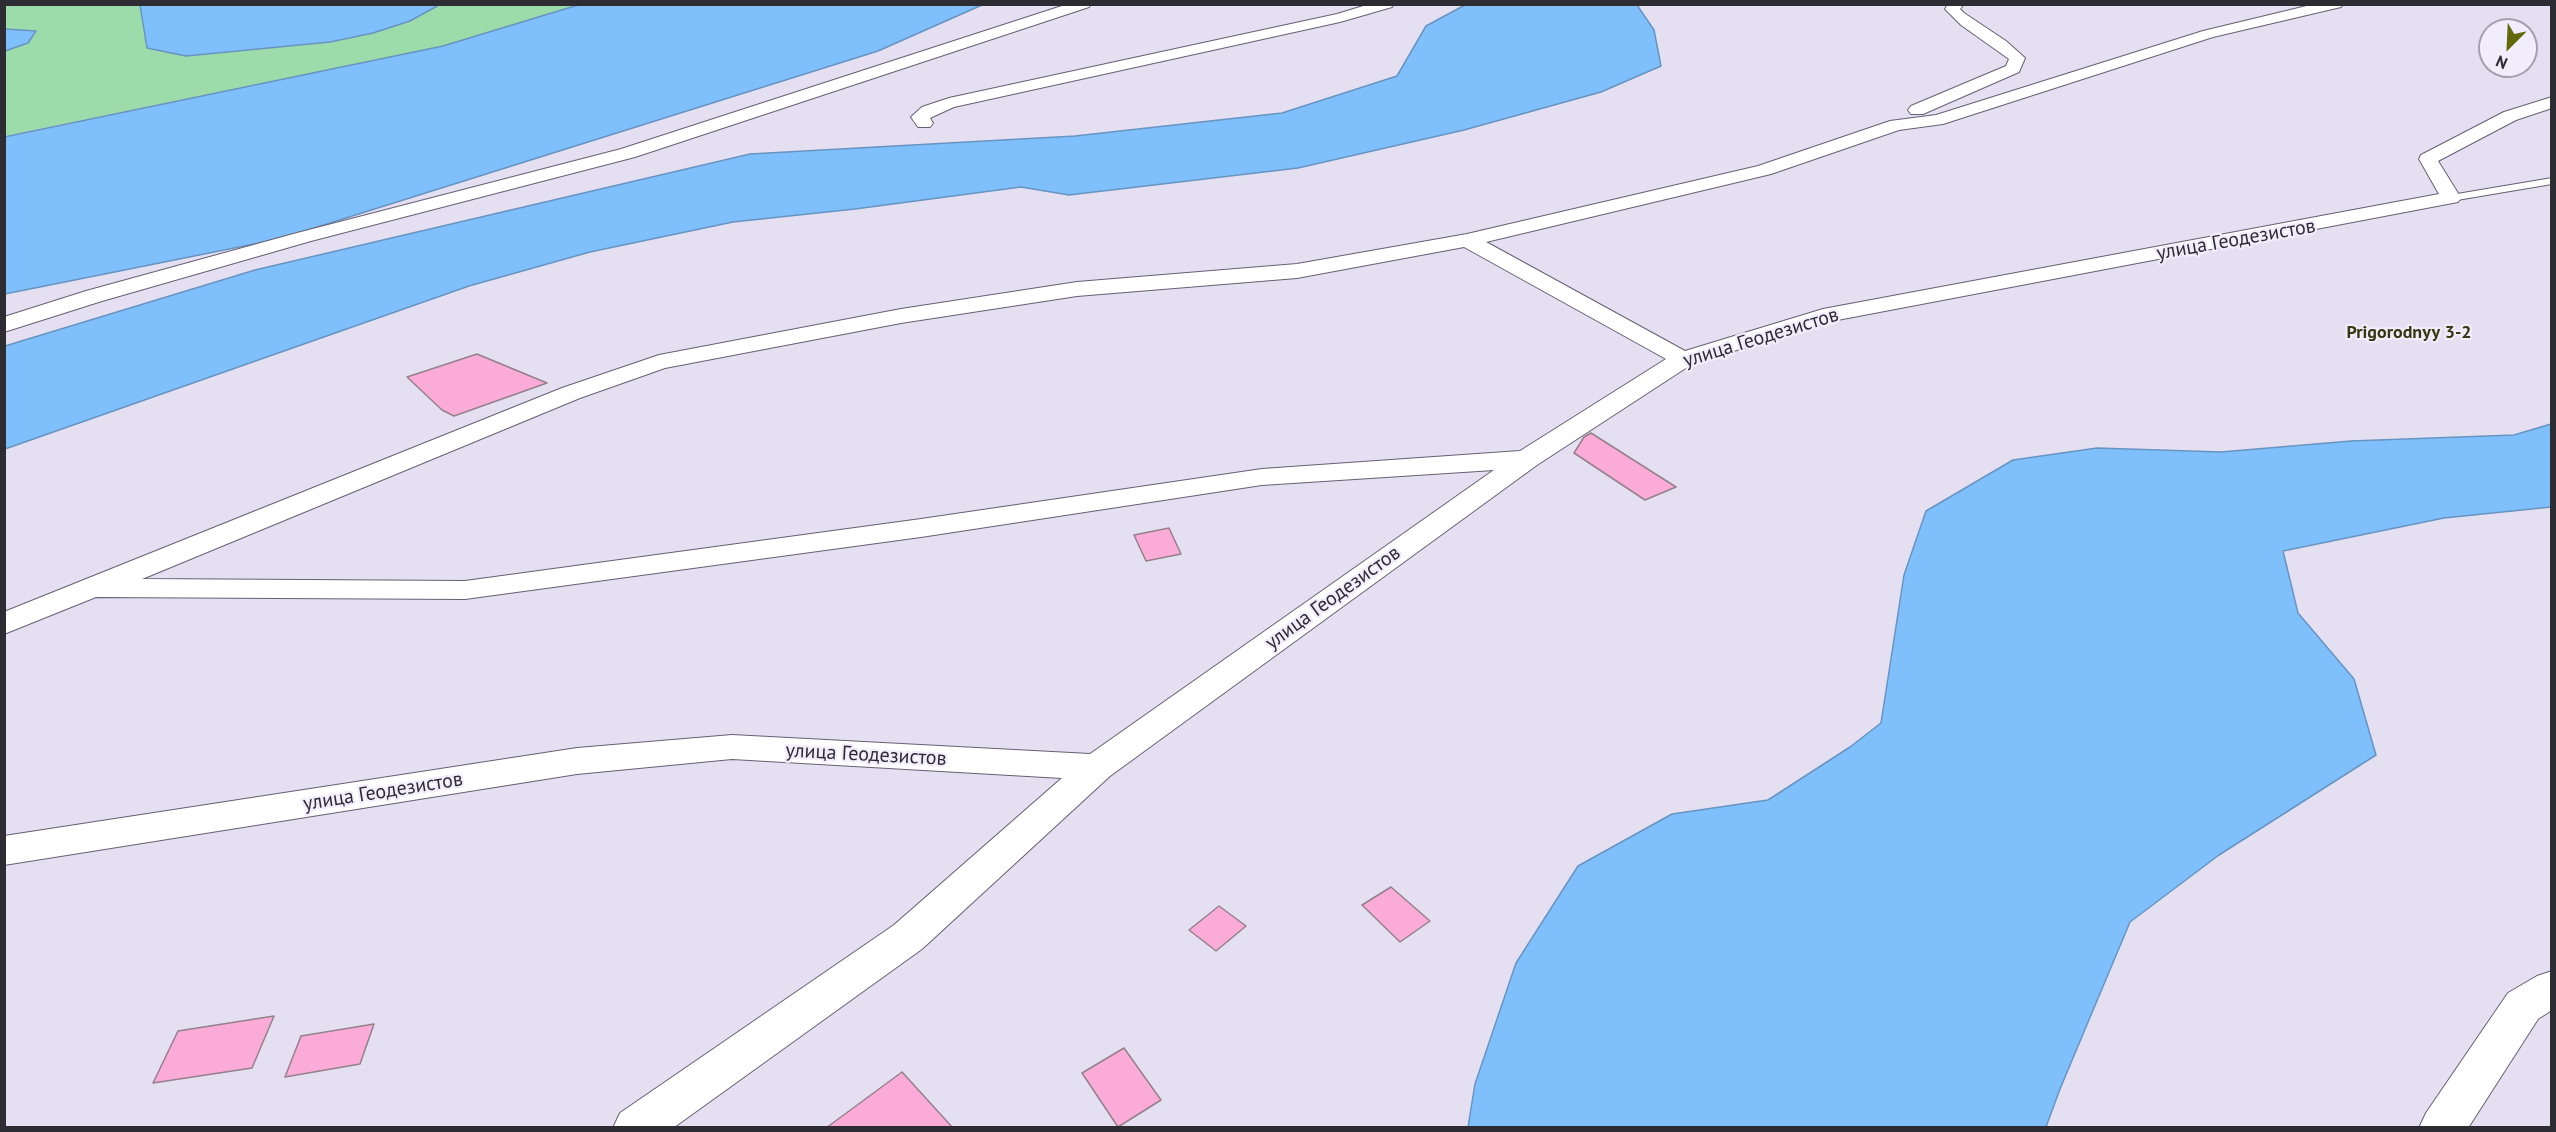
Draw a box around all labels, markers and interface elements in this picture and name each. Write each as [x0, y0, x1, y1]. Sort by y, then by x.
north arrow [2478, 18, 2538, 78]
text: N [2493, 51, 2510, 74]
street label: улица Геодезистов [2155, 214, 2317, 266]
street label: улица Геодезистов [1680, 303, 1842, 373]
district label: Prigorodnyy 3-2 [2346, 322, 2472, 344]
street label: улица Геодезистов [1261, 541, 1405, 655]
street label: улица Геодезистов [785, 739, 947, 771]
street label: улица Геодезистов [302, 768, 464, 816]

